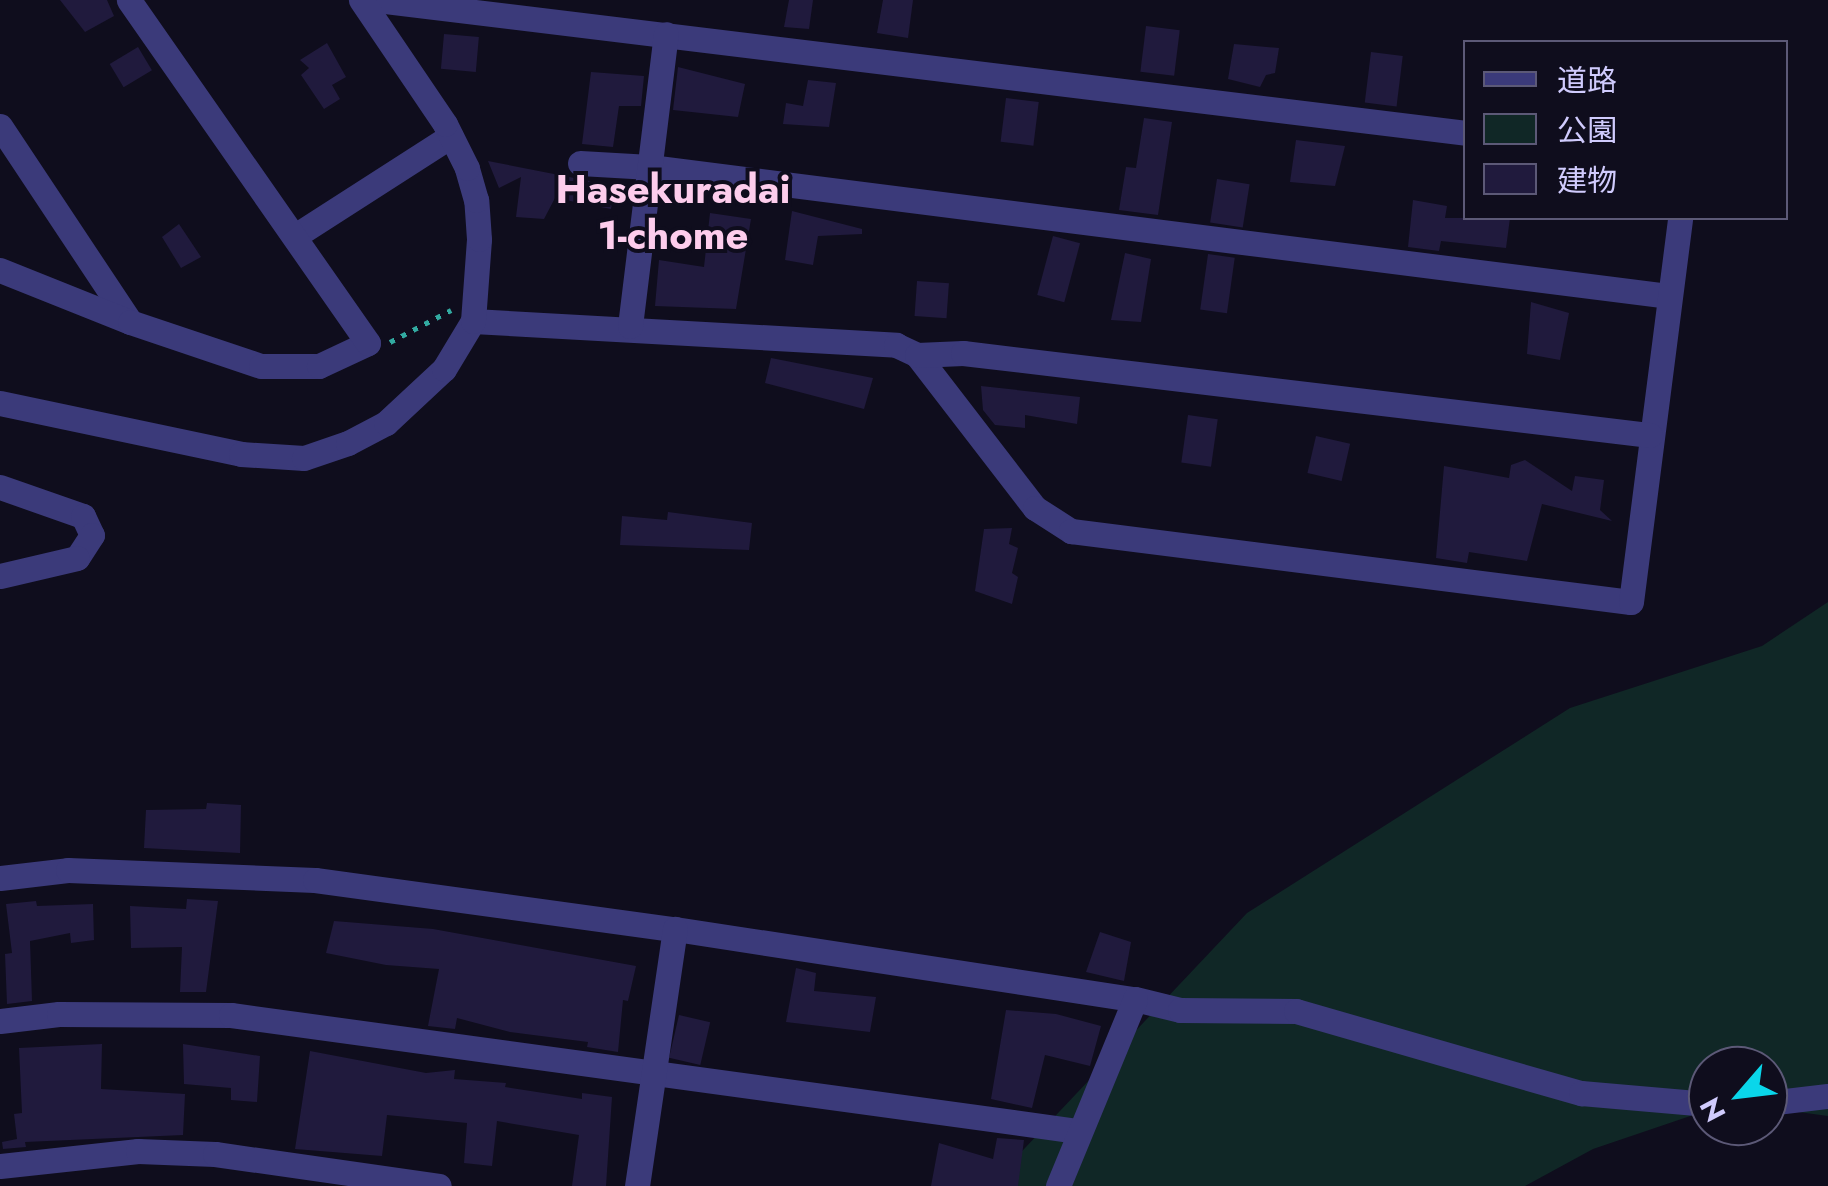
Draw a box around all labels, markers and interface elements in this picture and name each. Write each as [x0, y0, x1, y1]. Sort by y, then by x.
legend [1463, 40, 1788, 220]
text: 道路 [1557, 59, 1617, 102]
text: 公園 [1557, 109, 1617, 152]
text: 建物 [1557, 159, 1617, 202]
district label: Hasekuradai 1-chome [555, 165, 791, 259]
north arrow [1688, 1046, 1788, 1146]
text: N [1690, 1090, 1736, 1129]

